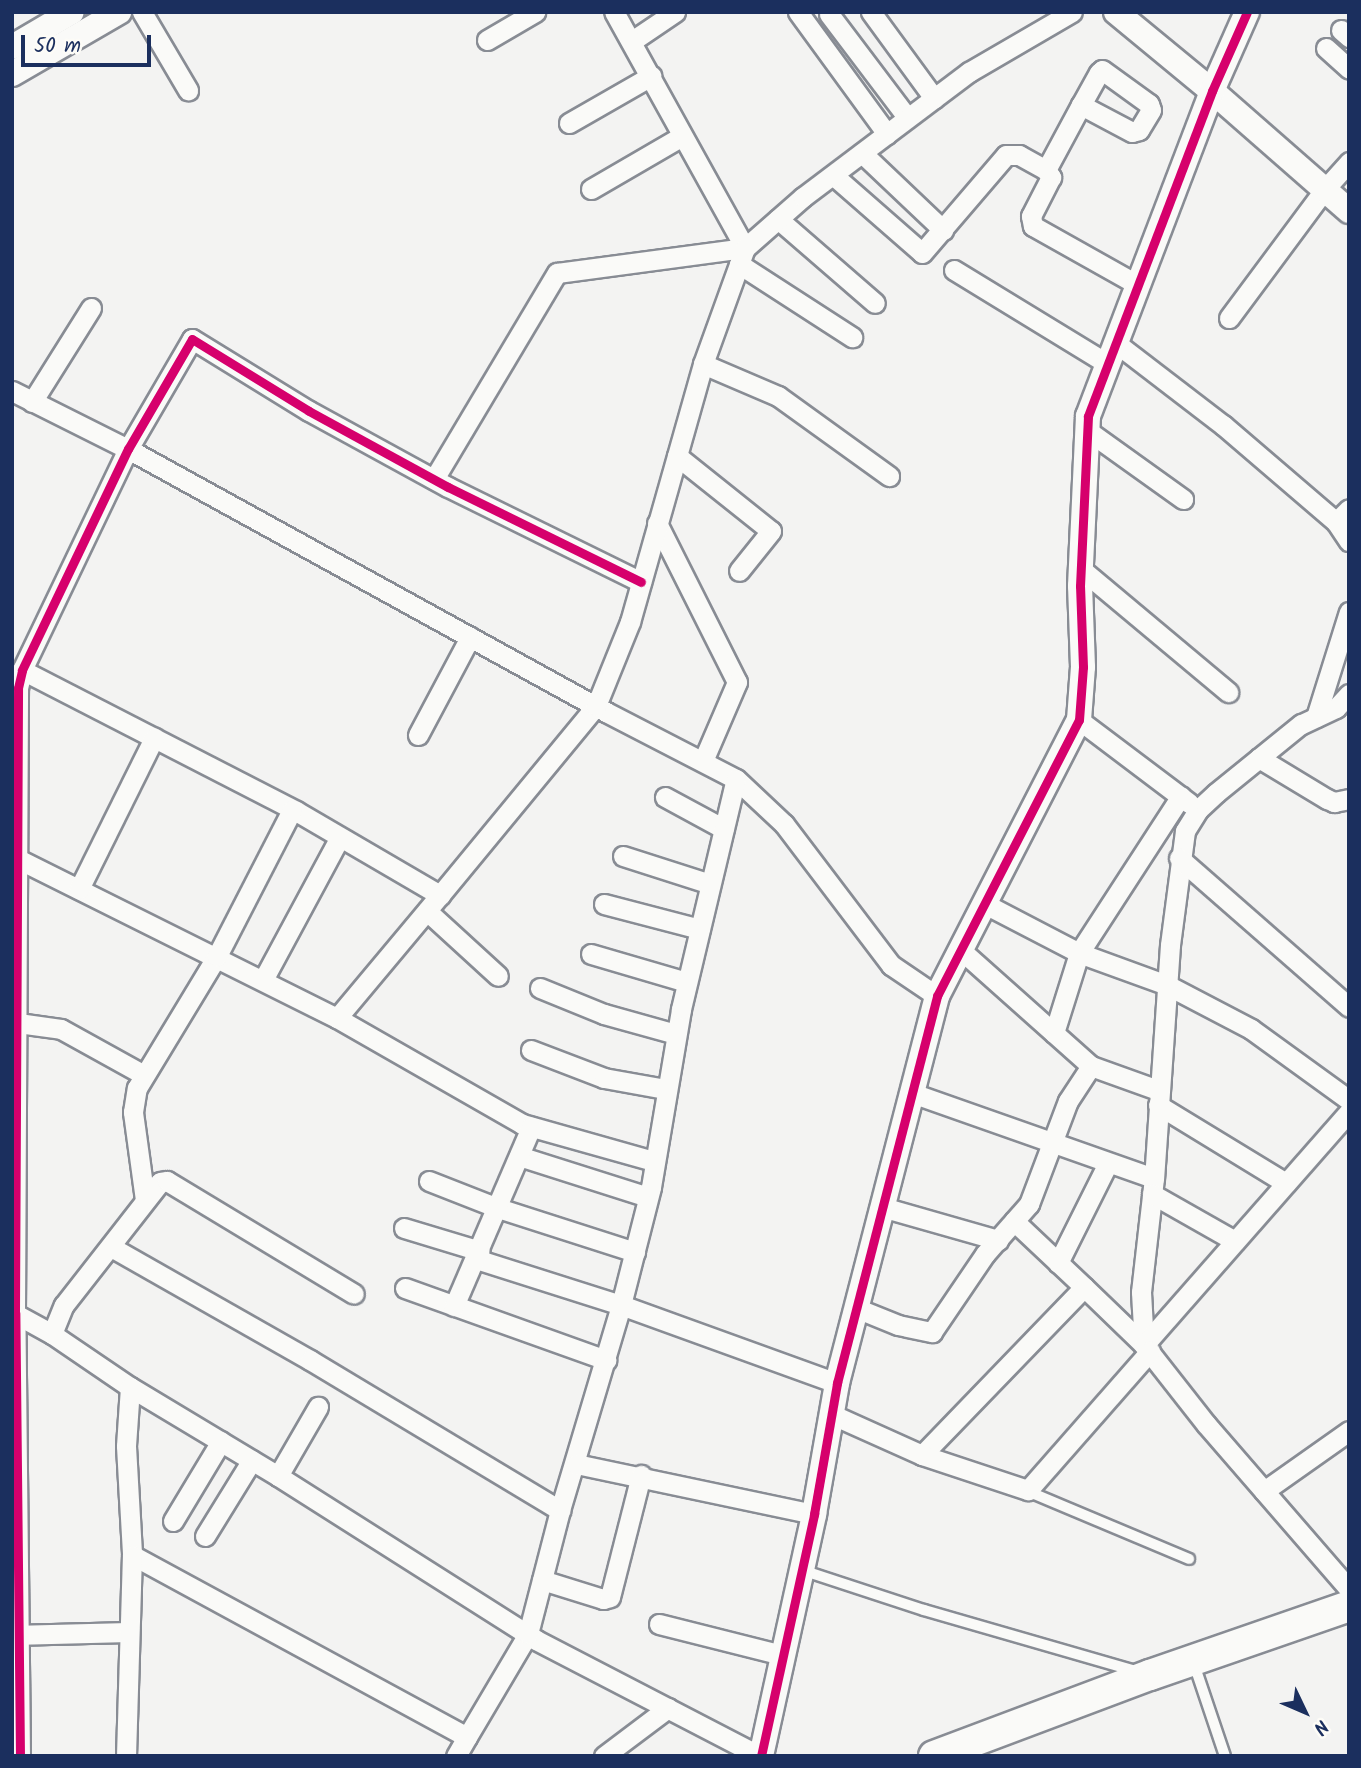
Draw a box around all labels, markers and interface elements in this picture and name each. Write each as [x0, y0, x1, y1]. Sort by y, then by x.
scale bar [24, 21, 154, 65]
text: 50 m [34, 30, 81, 63]
north arrow [1270, 1677, 1340, 1747]
text: N [1305, 1712, 1335, 1741]

